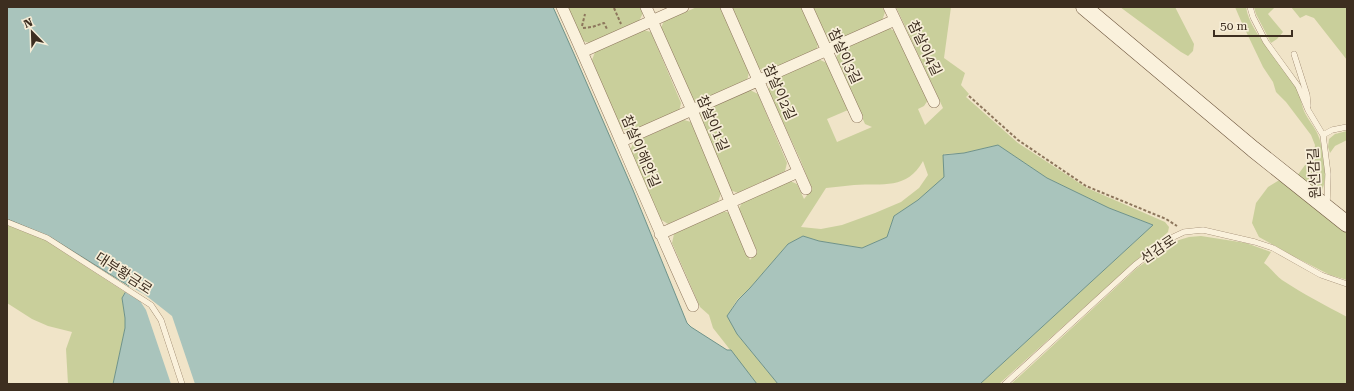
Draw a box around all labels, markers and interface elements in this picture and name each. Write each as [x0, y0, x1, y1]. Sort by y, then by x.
north arrow [12, 12, 52, 52]
scale bar [1214, 12, 1292, 38]
text: N [22, 15, 35, 31]
street label: 참살이4길 [905, 18, 945, 78]
text: 50 m [1220, 19, 1247, 33]
street label: 참살이3길 [825, 26, 865, 86]
street label: 참살이2길 [761, 62, 799, 122]
street label: 참살이1길 [694, 93, 732, 153]
street label: 참살이해안길 [619, 112, 663, 190]
street label: 원선감길 [1305, 147, 1323, 199]
street label: 선감로 [1138, 231, 1179, 266]
street label: 대부황금로 [93, 249, 155, 297]

